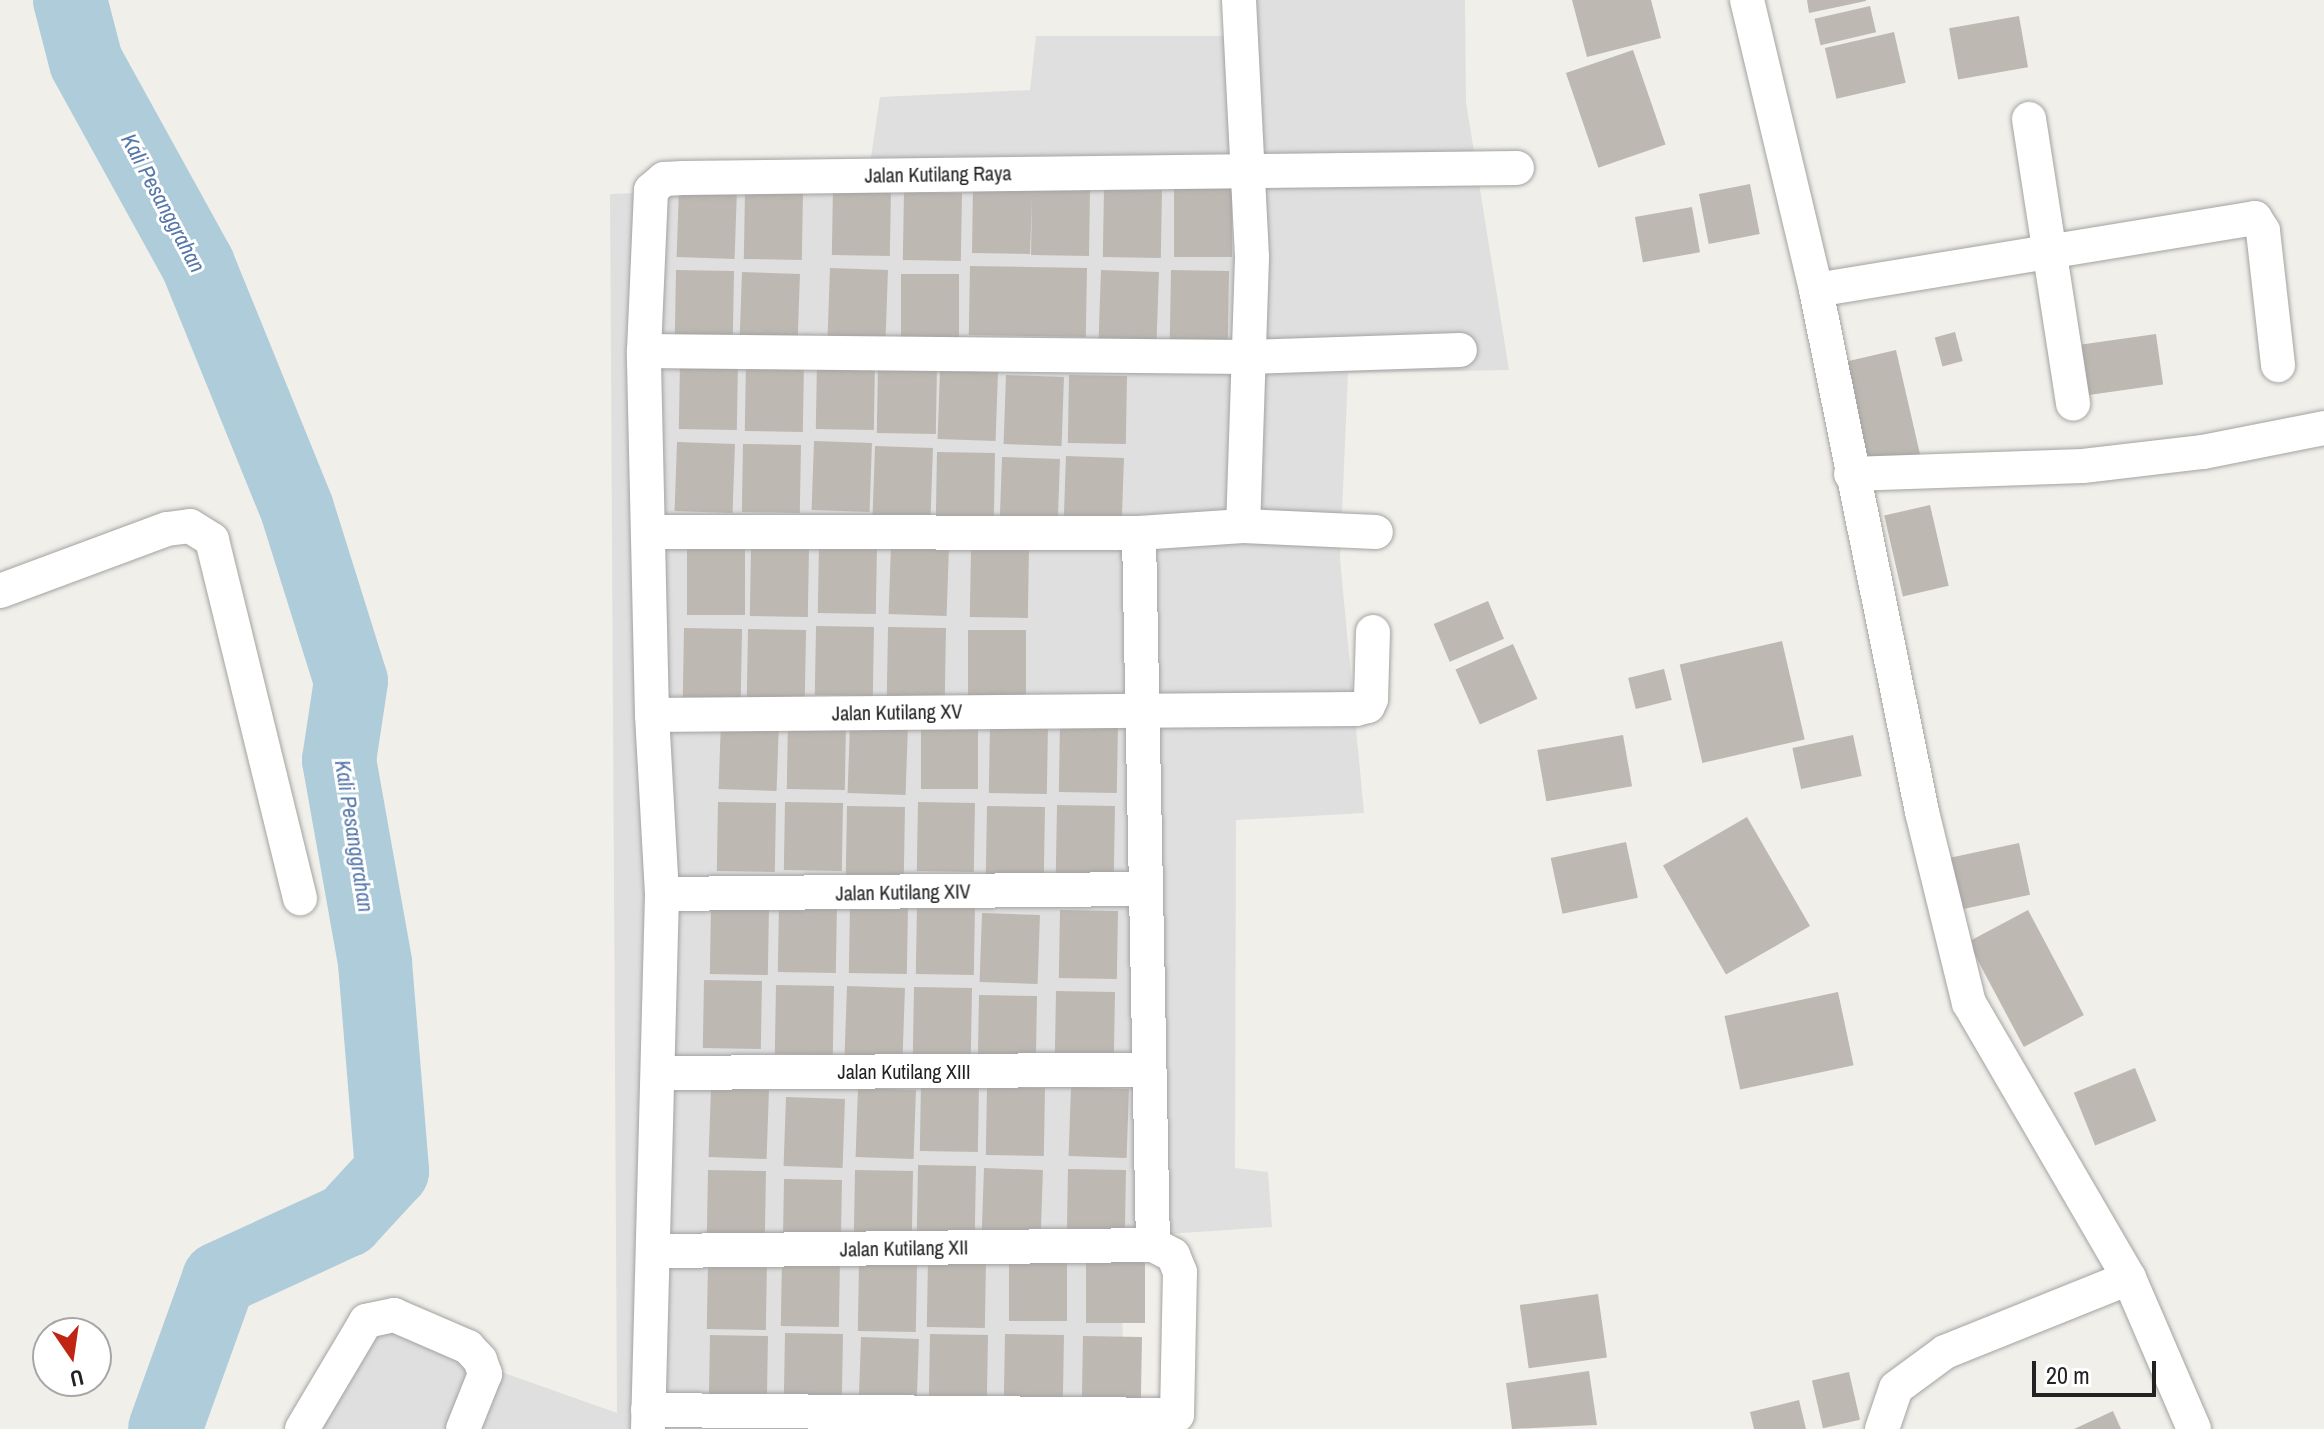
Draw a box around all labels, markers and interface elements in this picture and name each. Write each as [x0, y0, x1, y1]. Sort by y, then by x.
water label: Kali Pesanggrahan [115, 129, 211, 277]
street label: Jalan Kutilang Raya [864, 161, 1012, 187]
street label: Jalan Kutilang XV [832, 699, 962, 725]
water label: Kali Pesanggrahan [329, 758, 379, 914]
street label: Jalan Kutilang XIV [835, 879, 971, 905]
street label: Jalan Kutilang XIII [837, 1059, 971, 1083]
street label: Jalan Kutilang XII [840, 1235, 968, 1261]
north arrow [32, 1317, 112, 1397]
scale bar [2036, 1345, 2160, 1395]
text: 20 m [2046, 1359, 2090, 1391]
text: U [67, 1362, 87, 1395]

